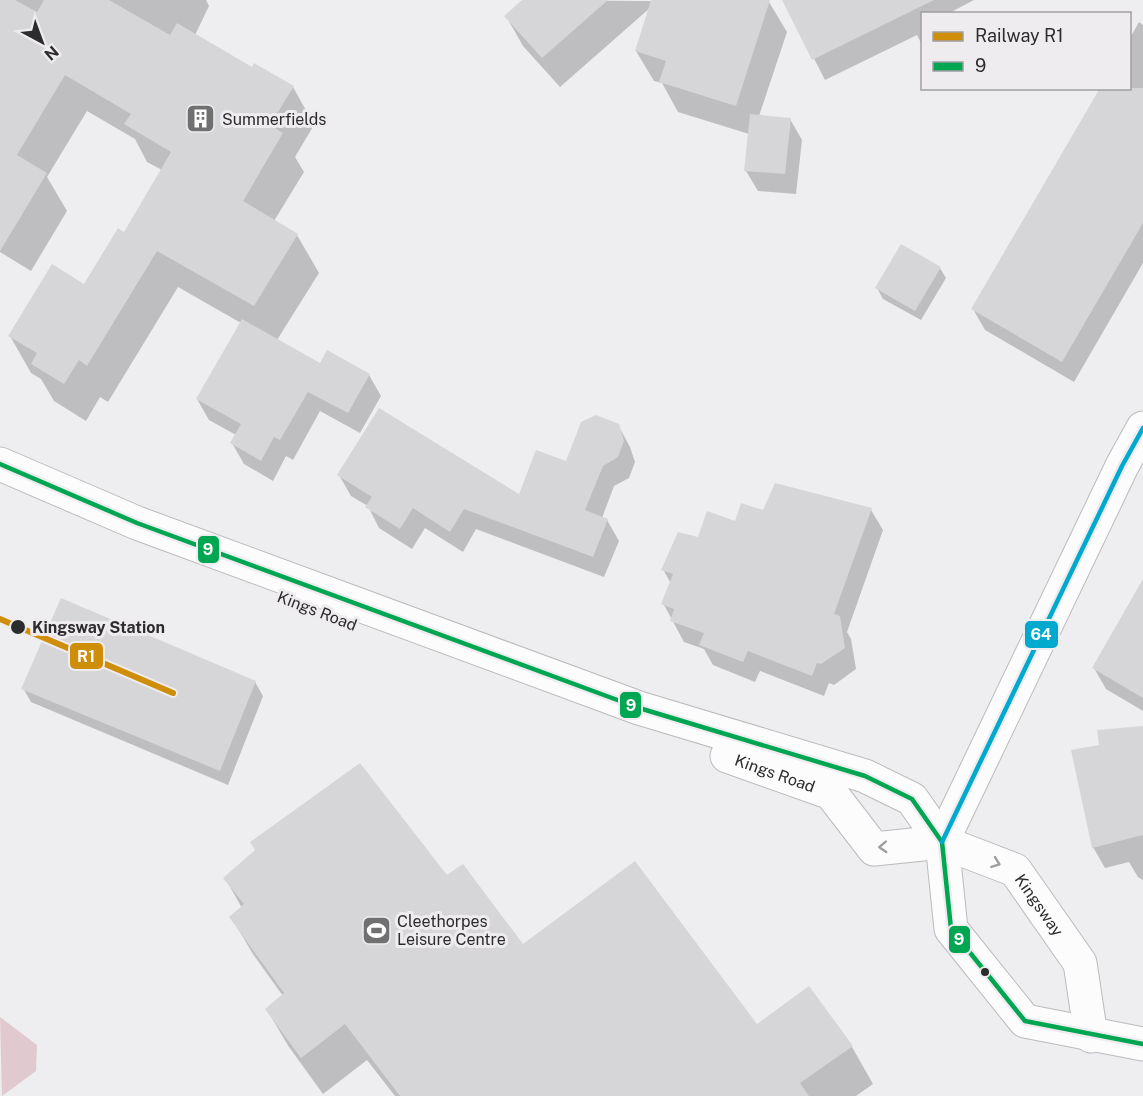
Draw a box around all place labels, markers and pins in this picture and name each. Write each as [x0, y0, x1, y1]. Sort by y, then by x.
building icon: Summerfields [185, 103, 217, 135]
place label: Summerfields [222, 110, 326, 129]
marker: Kingsway Station [9, 618, 27, 636]
place label: Kingsway Station [32, 618, 165, 637]
place label: Cleethorpes Leisure Centre [397, 912, 506, 949]
sports icon: Cleethorpes Leisure Centre [360, 914, 392, 946]
unlabelled marker [979, 966, 991, 978]

